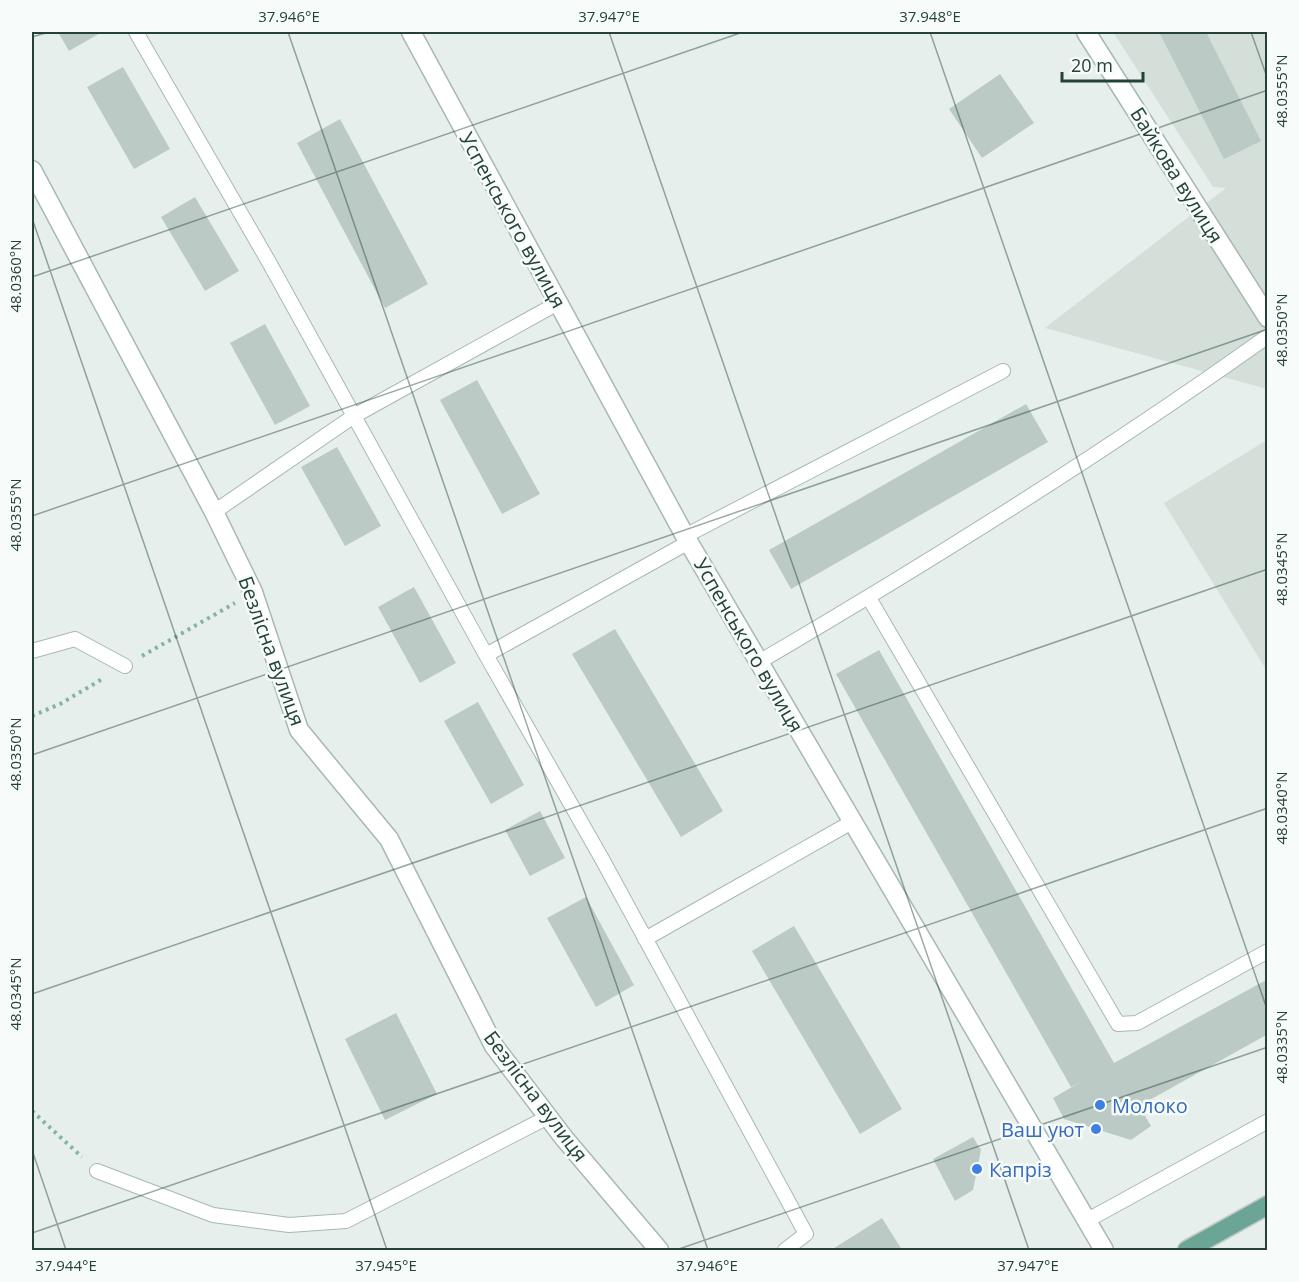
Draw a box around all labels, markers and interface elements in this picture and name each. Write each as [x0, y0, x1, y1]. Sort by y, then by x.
text: 37.946°E [258, 6, 320, 26]
text: 37.947°E [578, 6, 640, 26]
text: 37.948°E [899, 6, 961, 26]
scale bar [1062, 45, 1143, 83]
text: 20 m [1071, 53, 1113, 77]
text: 48.0355°N [1271, 54, 1291, 128]
street label: Байкова вулиця [1124, 102, 1230, 248]
street label: Успенського вулиця [453, 127, 573, 313]
text: 48.0360°N [5, 239, 25, 313]
text: 48.0350°N [1271, 293, 1291, 367]
text: 48.0355°N [5, 478, 25, 552]
text: 48.0345°N [1271, 532, 1291, 606]
street label: Успенського вулиця [688, 553, 810, 737]
street label: Безлісна вулиця [232, 572, 312, 730]
text: 48.0350°N [5, 717, 25, 791]
text: 48.0340°N [1271, 771, 1291, 845]
text: 48.0345°N [5, 957, 25, 1031]
text: 48.0335°N [1271, 1010, 1291, 1084]
street label: Безлісна вулиця [478, 1025, 594, 1167]
place label: Молоко [1112, 1092, 1188, 1119]
marker: Молоко [1093, 1098, 1107, 1112]
place label: Ваш уют [1001, 1116, 1084, 1143]
marker: Ваш уют [1089, 1122, 1103, 1136]
place label: Капріз [989, 1156, 1052, 1183]
marker: Капріз [970, 1162, 984, 1176]
text: 37.944°E [35, 1255, 97, 1275]
text: 37.945°E [355, 1255, 417, 1275]
text: 37.946°E [676, 1255, 738, 1275]
text: 37.947°E [997, 1255, 1059, 1275]

